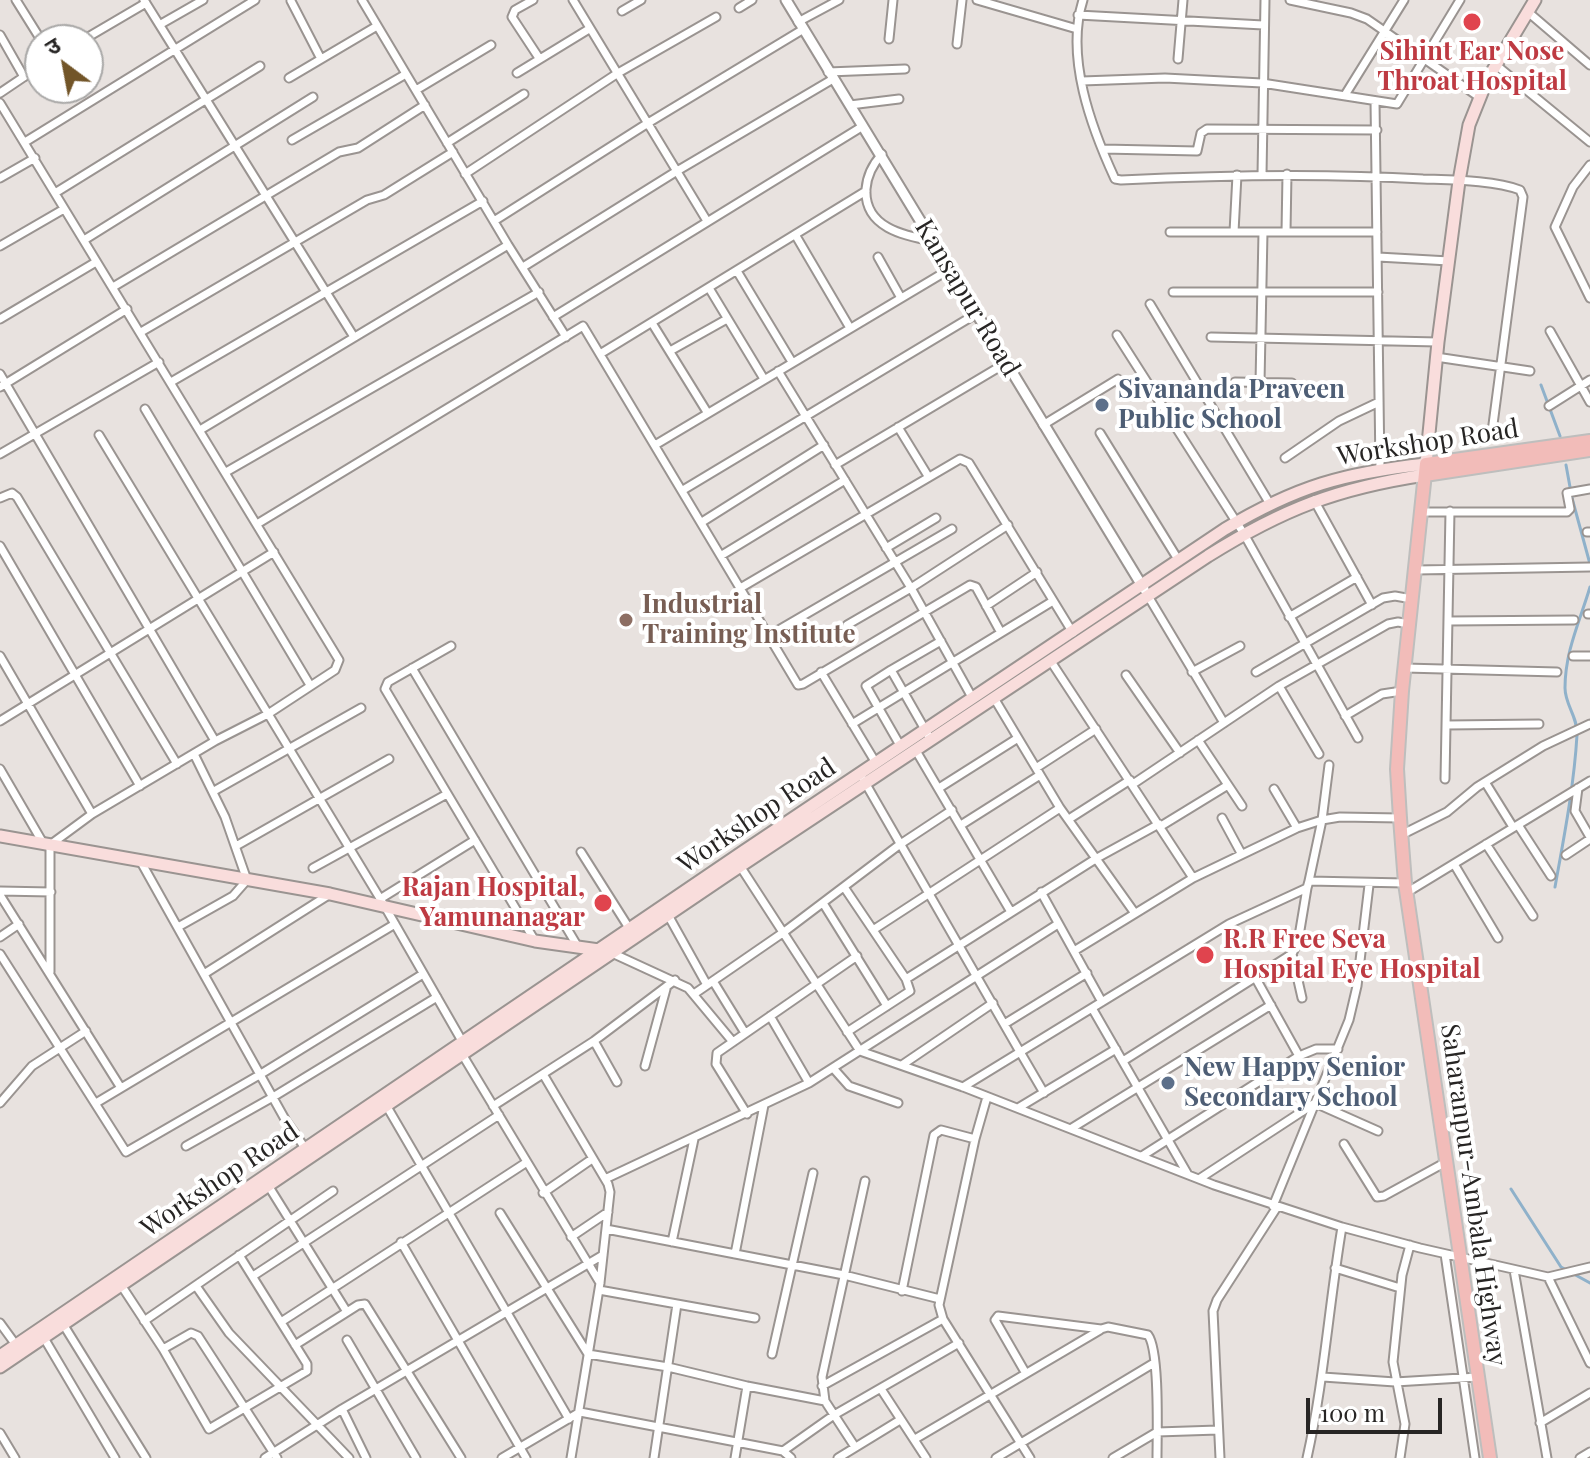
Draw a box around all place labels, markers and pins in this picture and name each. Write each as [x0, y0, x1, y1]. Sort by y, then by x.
marker: Sihint Ear Nose Throat Hospital [1461, 11, 1483, 33]
place label: Sihint Ear Nose Throat Hospital [1377, 36, 1567, 98]
place label: Sivananda Praveen Public School [1118, 374, 1345, 436]
marker: Sivananda Praveen Public School [1093, 396, 1111, 414]
place label: Industrial Training Institute [642, 589, 856, 650]
marker: Industrial Training Institute [617, 611, 635, 629]
place label: Rajan Hospital, Yamunanagar [402, 872, 585, 934]
marker: Rajan Hospital, Yamunanagar [592, 892, 614, 914]
place label: R.R Free Seva Hospital Eye Hospital [1223, 924, 1481, 986]
marker: R.R Free Seva Hospital Eye Hospital [1194, 944, 1216, 966]
place label: New Happy Senior Secondary School [1184, 1052, 1405, 1114]
marker: New Happy Senior Secondary School [1159, 1074, 1177, 1092]

